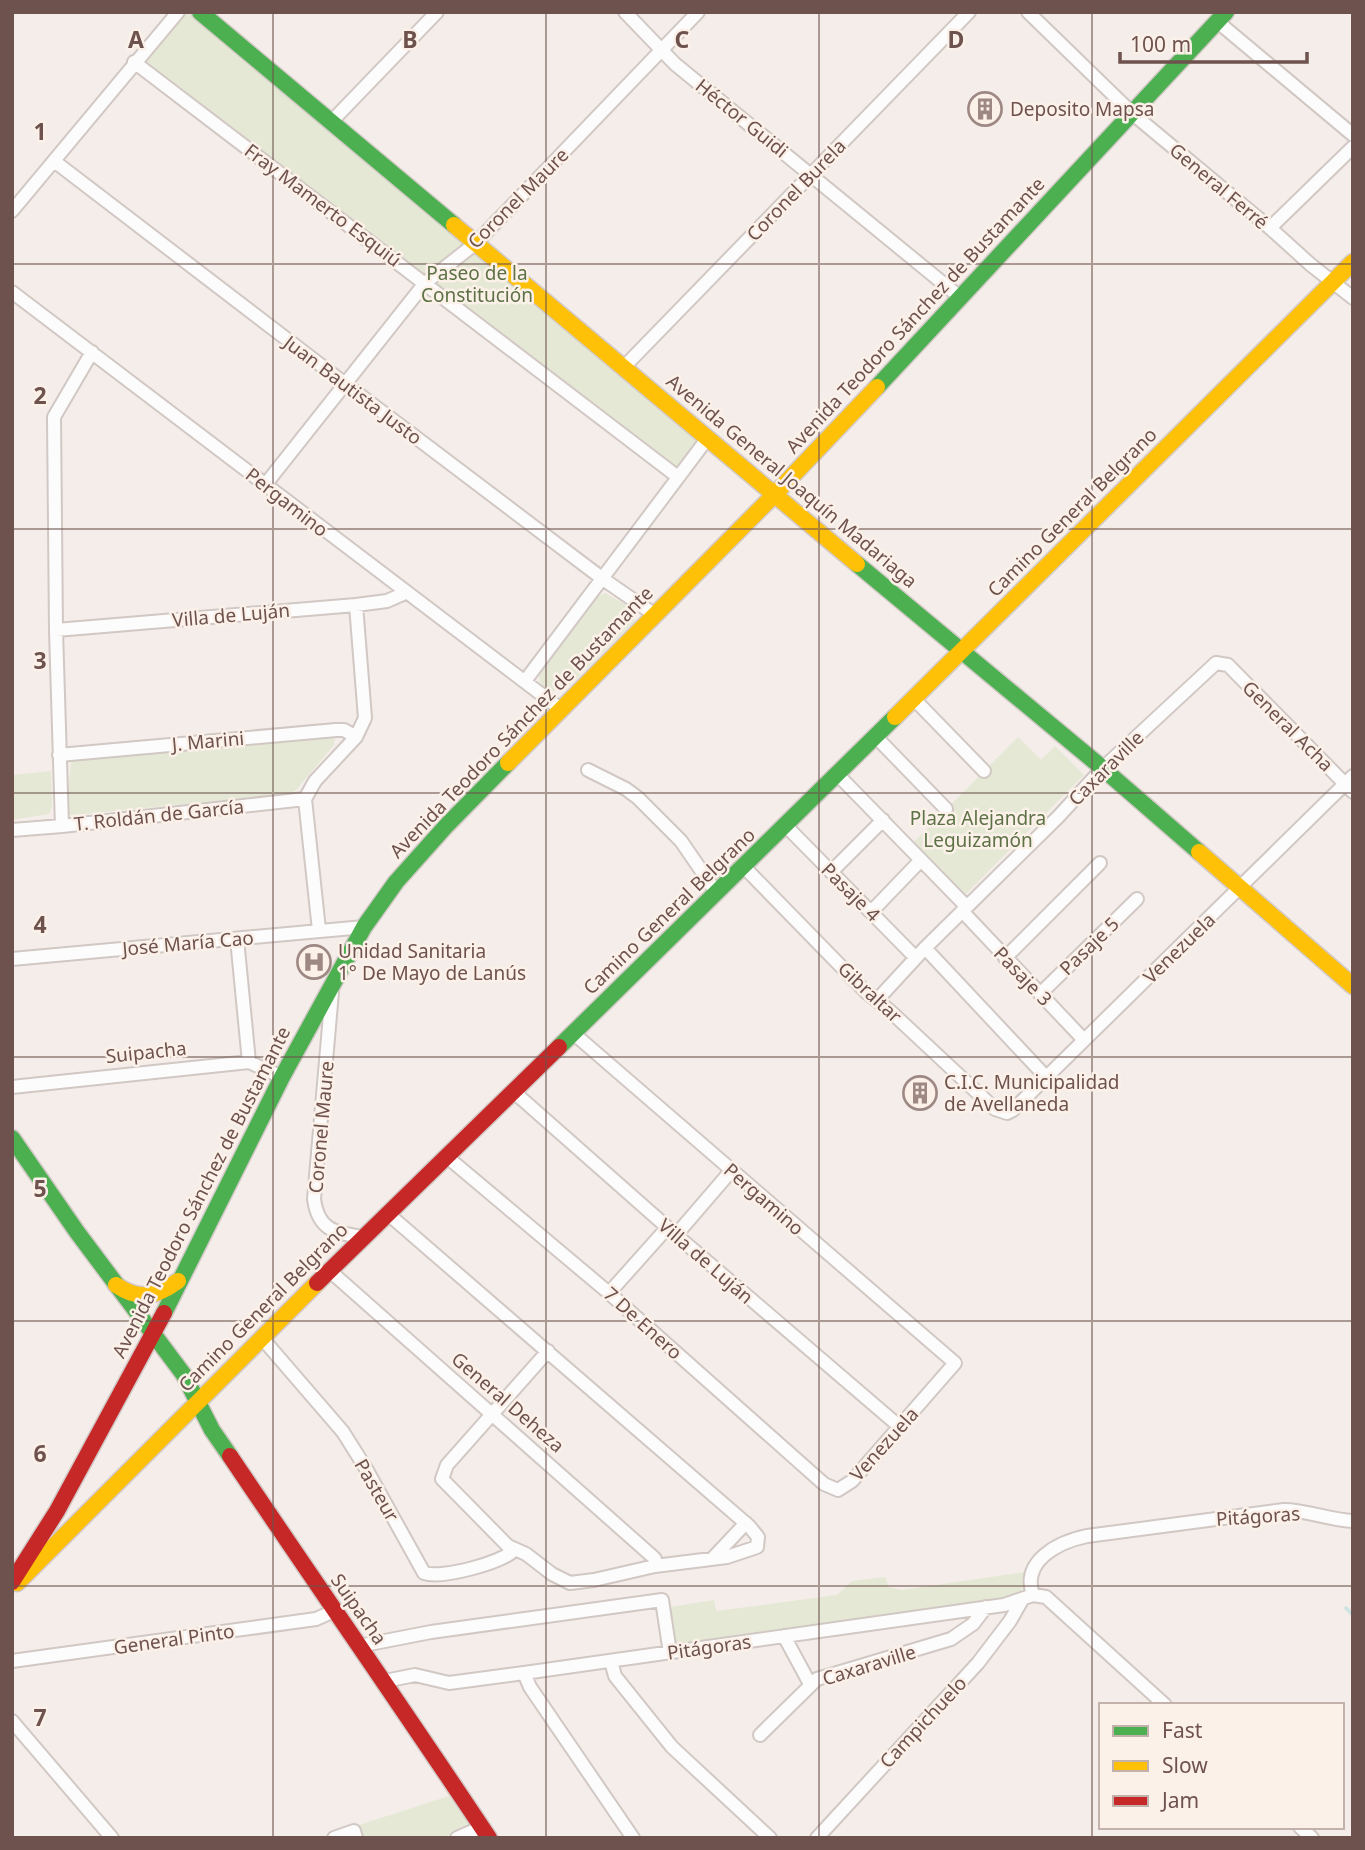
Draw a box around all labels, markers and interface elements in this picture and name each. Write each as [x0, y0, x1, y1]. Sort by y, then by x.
scale bar [1120, 21, 1307, 65]
text: A [128, 23, 144, 55]
text: B [402, 23, 418, 55]
text: C [675, 23, 690, 55]
text: D [948, 23, 964, 55]
text: 100 m [1130, 30, 1191, 58]
street label: Héctor Guidi [690, 73, 794, 163]
building icon: Deposito Mapsa [966, 90, 1004, 128]
place label: Deposito Mapsa [1010, 96, 1154, 122]
text: 1 [33, 115, 47, 147]
street label: Coronel Burela [741, 133, 851, 247]
street label: Fray Mamerto Esquiú [239, 137, 407, 273]
street label: General Ferré [1164, 137, 1274, 235]
street label: Coronel Maure [462, 142, 574, 254]
street label: Avenida Teodoro Sánchez de Bustamante [780, 171, 1050, 459]
park label: Paseo de la Constitución [421, 260, 533, 308]
street label: Juan Bautista Justo [277, 328, 427, 451]
street label: Avenida General Joaquín Madariaga [661, 368, 923, 594]
text: 2 [33, 379, 47, 411]
street label: Camino General Belgrano [982, 422, 1162, 602]
street label: Pergamino [240, 462, 334, 542]
street label: Avenida Teodoro Sánchez de Bustamante [384, 580, 658, 864]
street label: Villa de Luján [171, 597, 291, 633]
text: 3 [33, 644, 47, 676]
street label: General Acha [1237, 675, 1339, 777]
street label: J. Marini [169, 725, 245, 757]
street label: Caxaraville [1063, 725, 1149, 811]
street label: T. Roldán de García [73, 793, 245, 837]
park label: Plaza Alejandra Leguizamón [910, 805, 1046, 853]
street label: Camino General Belgrano [577, 822, 761, 1000]
street label: Pasaje 4 [816, 857, 886, 927]
street label: Venezuela [1137, 907, 1221, 989]
text: 4 [33, 908, 47, 940]
street label: Pasaje 5 [1054, 911, 1124, 981]
street label: José María Cao [119, 924, 255, 962]
place label: Unidad Sanitaria 1° De Mayo de Lanús [338, 938, 526, 986]
street label: Pasaje 3 [988, 941, 1058, 1011]
hospital icon: Unidad Sanitaria 1° De Mayo de Lanús [295, 943, 333, 981]
street label: Gibraltar [832, 956, 908, 1028]
street label: Avenida Teodoro Sánchez de Bustamante [106, 1022, 296, 1362]
street label: Suipacha [104, 1035, 188, 1069]
street label: Coronel Maure [302, 1060, 340, 1194]
place label: C.I.C. Municipalidad de Avellaneda [944, 1069, 1120, 1117]
building icon: C.I.C. Municipalidad de Avellaneda [901, 1074, 939, 1112]
street label: Pergamino [718, 1157, 810, 1241]
text: 5 [33, 1172, 47, 1204]
street label: Villa de Luján [653, 1212, 759, 1310]
street label: Camino General Belgrano [173, 1217, 353, 1397]
street label: 7 De Enero [598, 1281, 688, 1365]
street label: General Deheza [446, 1346, 570, 1458]
street label: Venezuela [844, 1401, 924, 1487]
text: 6 [33, 1437, 47, 1469]
street label: Pasteur [349, 1454, 405, 1526]
street label: Pitágoras [1215, 1500, 1301, 1532]
street label: Suipacha [325, 1568, 393, 1650]
street label: General Pinto [112, 1618, 236, 1660]
street label: Pitágoras [665, 1628, 753, 1666]
street label: Caxaraville [819, 1638, 919, 1692]
street label: Campichuelo [874, 1670, 972, 1774]
text: 7 [33, 1701, 47, 1733]
legend [1099, 1703, 1344, 1829]
text: Fast [1162, 1716, 1203, 1744]
text: Slow [1162, 1751, 1208, 1779]
text: Jam [1160, 1786, 1199, 1814]

